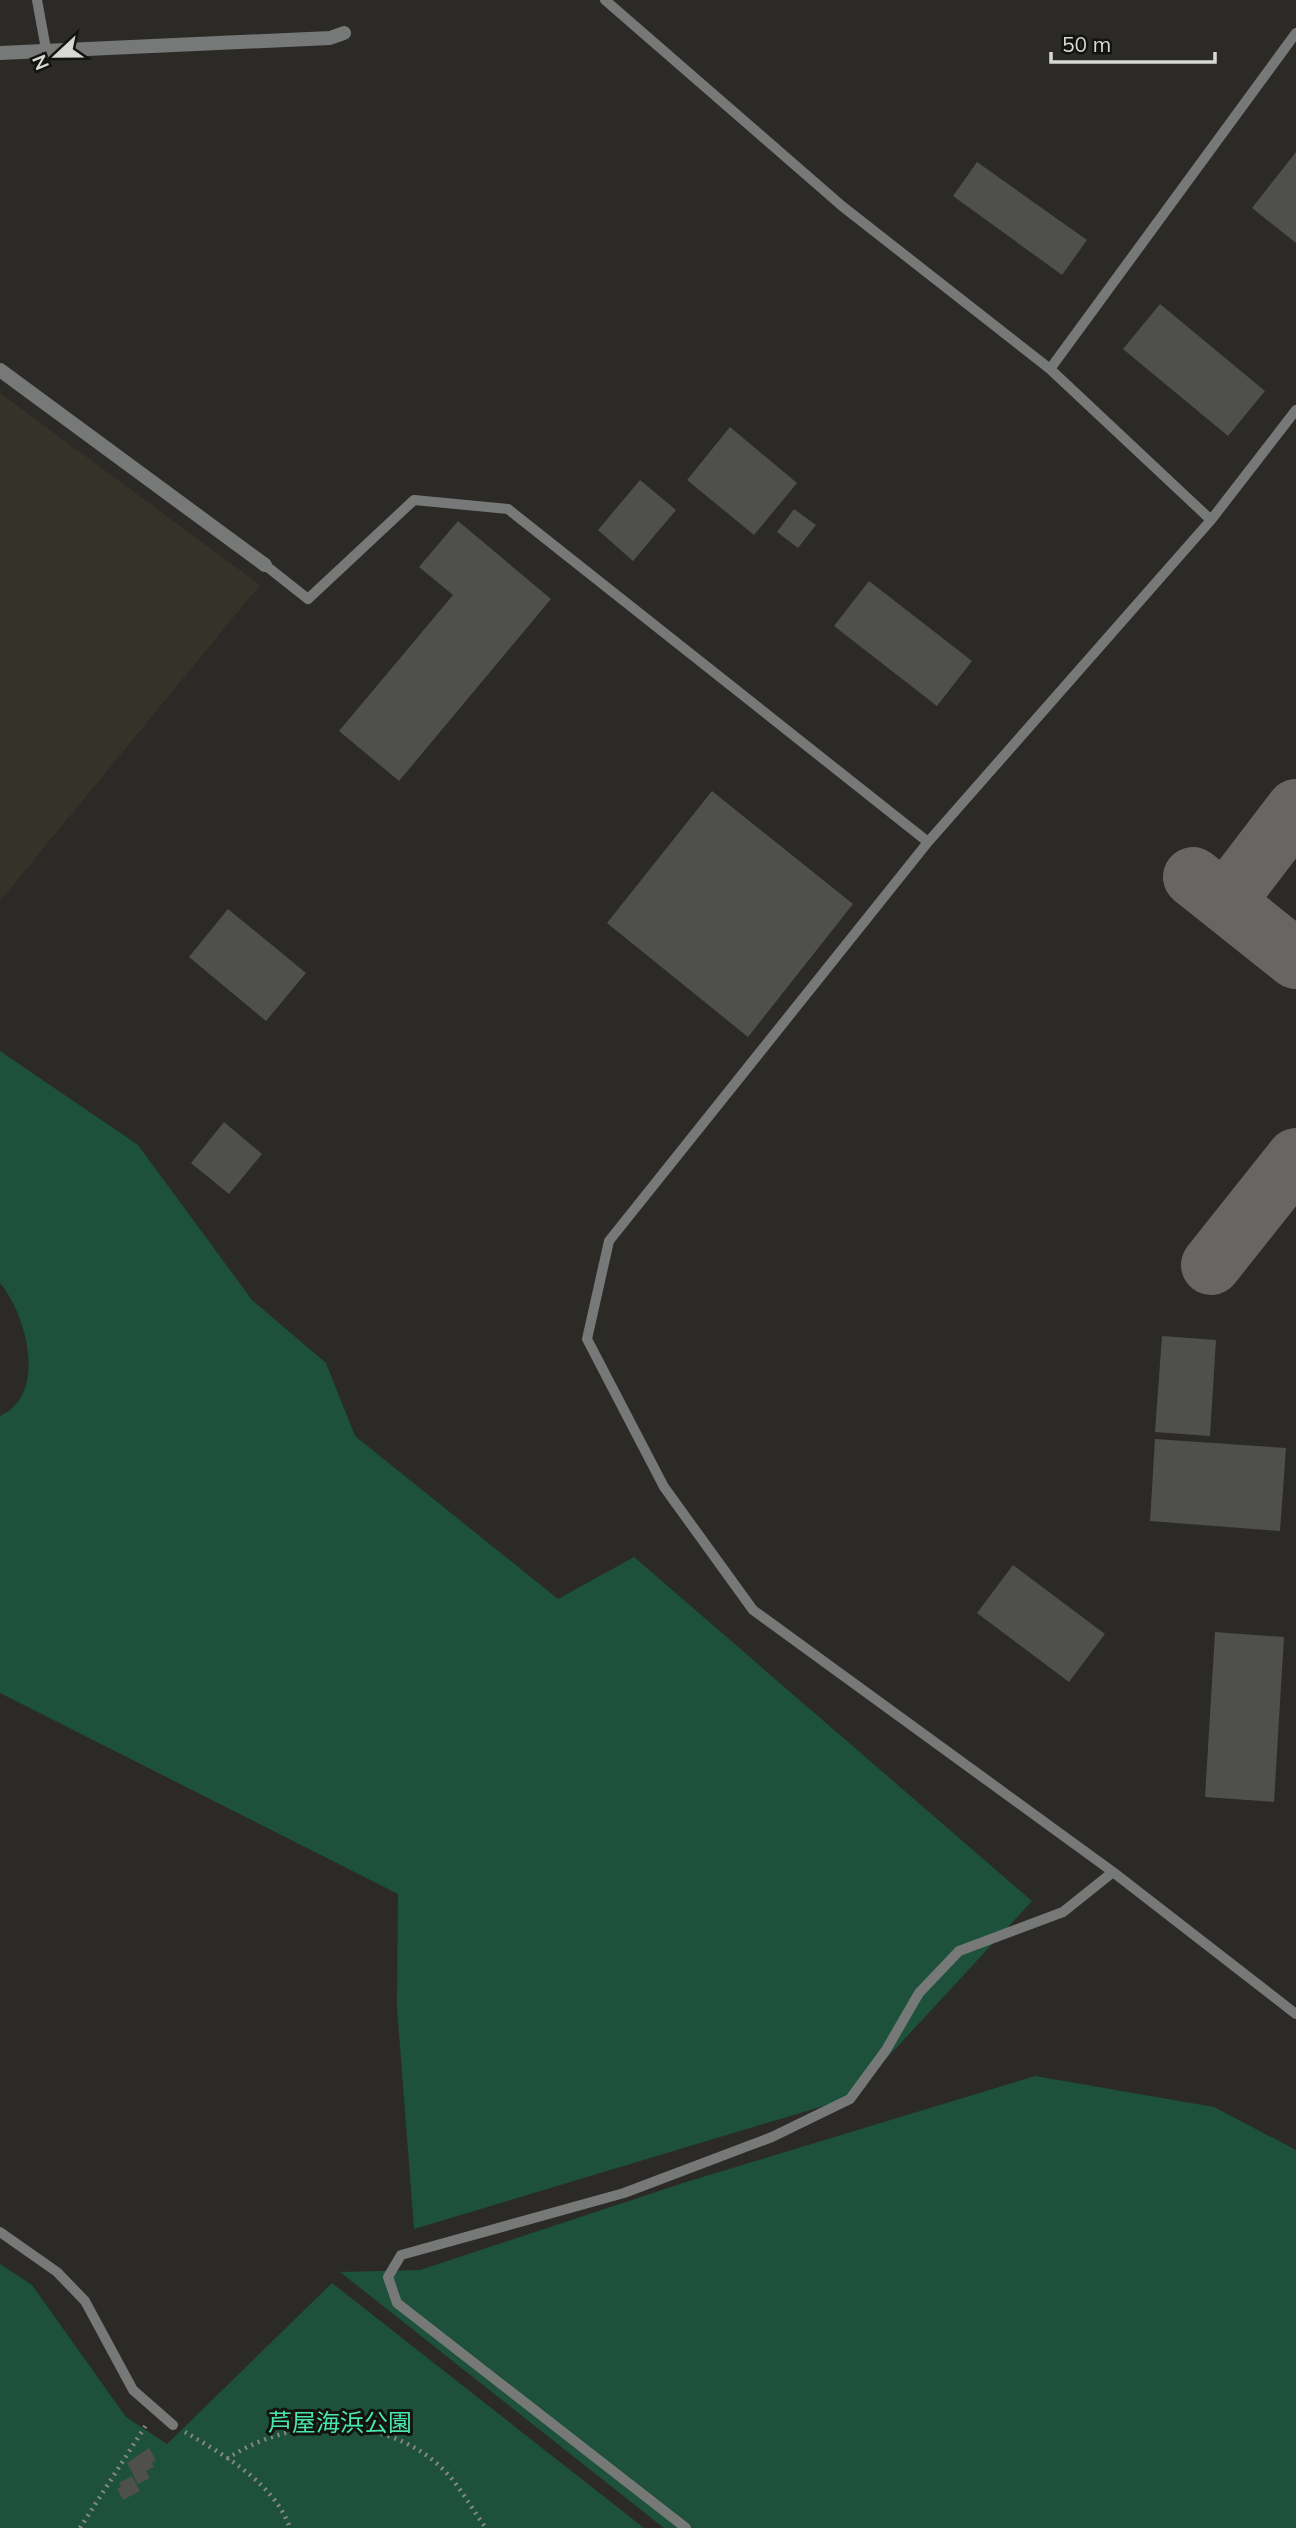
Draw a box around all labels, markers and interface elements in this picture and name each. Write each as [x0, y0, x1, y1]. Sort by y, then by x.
north arrow [21, 21, 91, 91]
scale bar [1051, 21, 1216, 65]
text: 50 m [1062, 31, 1111, 57]
text: N [26, 51, 54, 74]
park label: 芦屋海浜公園 [268, 2407, 412, 2437]

